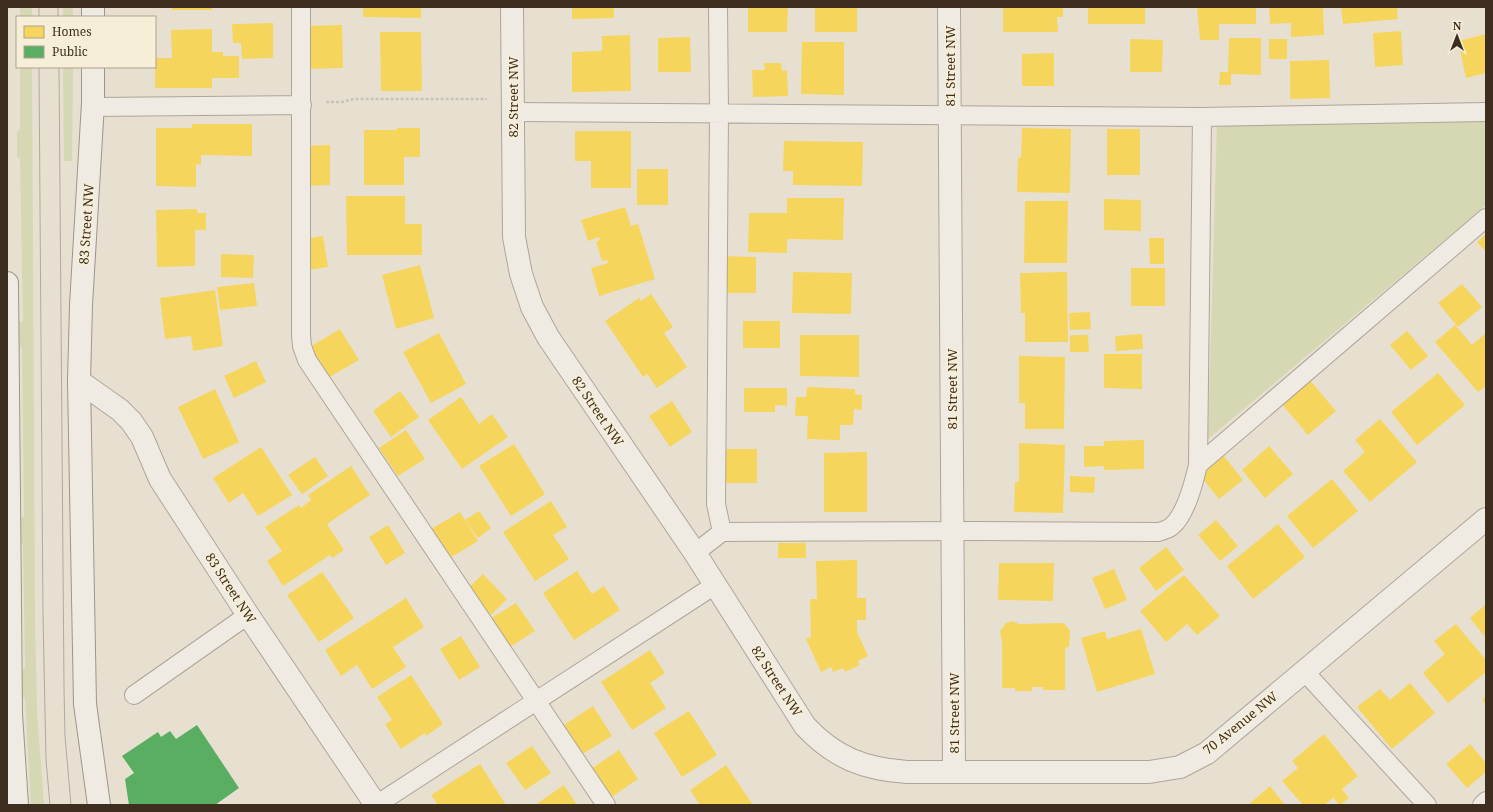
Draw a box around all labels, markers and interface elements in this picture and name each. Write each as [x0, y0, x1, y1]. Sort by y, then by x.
legend [16, 16, 156, 68]
north arrow [1437, 16, 1477, 56]
text: N [1453, 18, 1462, 33]
text: Homes [52, 23, 92, 40]
street label: 81 Street NW [941, 25, 959, 107]
text: Public [52, 43, 88, 60]
street label: 82 Street NW [504, 56, 522, 138]
street label: 83 Street NW [74, 183, 98, 265]
street label: 81 Street NW [943, 348, 961, 430]
street label: 82 Street NW [568, 372, 628, 450]
street label: 83 Street NW [201, 549, 261, 627]
street label: 82 Street NW [747, 642, 807, 720]
street label: 81 Street NW [945, 672, 963, 754]
street label: 70 Avenue NW [1199, 687, 1281, 759]

